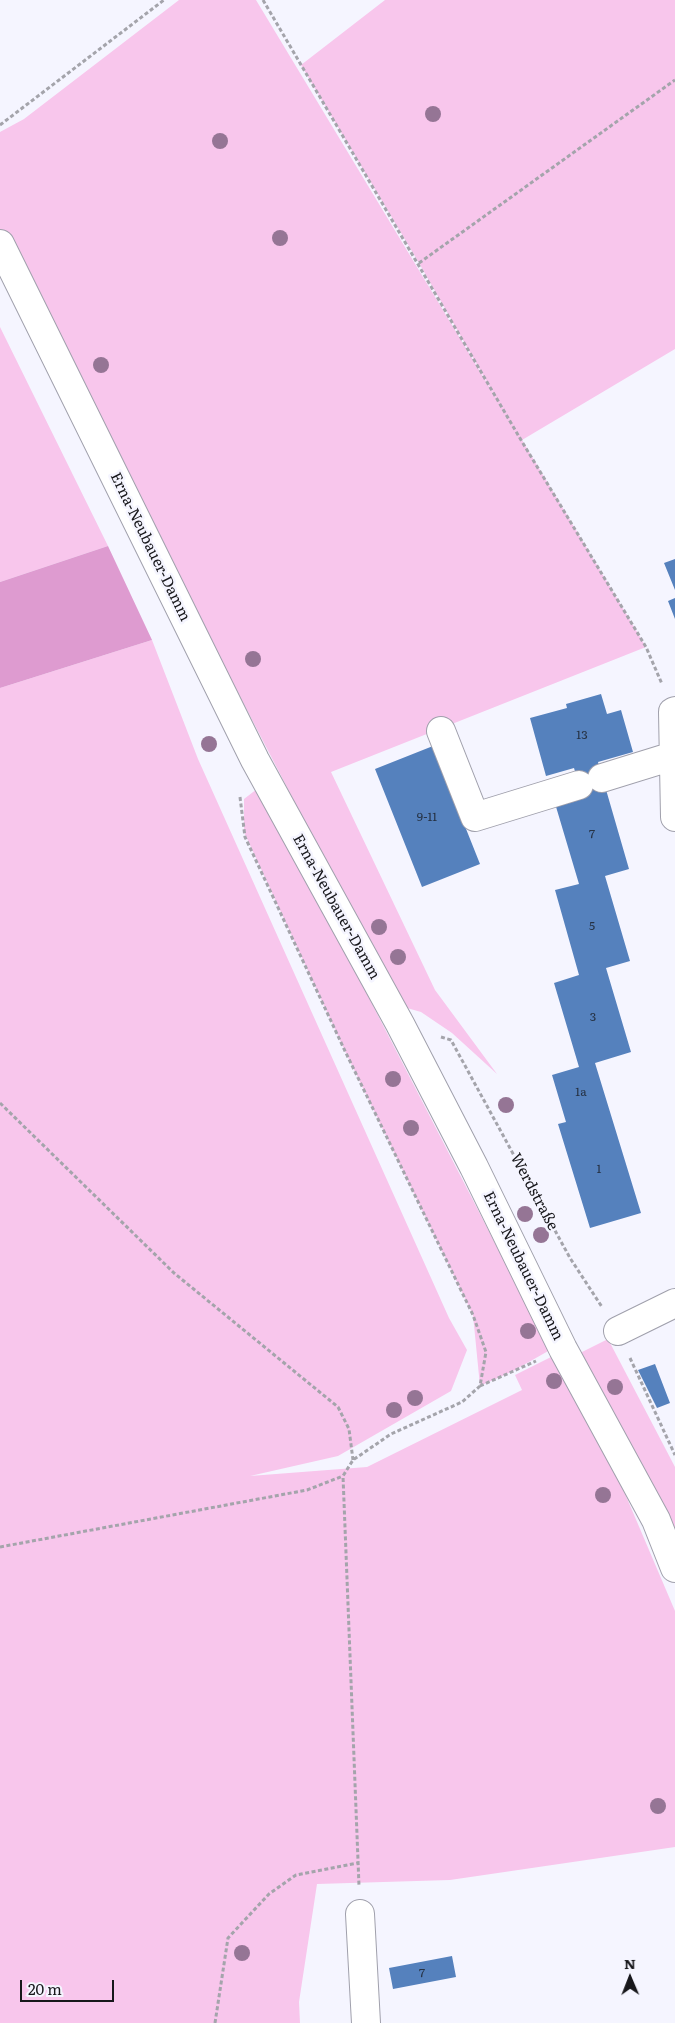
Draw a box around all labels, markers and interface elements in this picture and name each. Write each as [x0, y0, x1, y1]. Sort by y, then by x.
street label: Erna-Neubauer-Damm [106, 470, 194, 624]
house number: 13 [576, 728, 588, 742]
house number: 9-11 [417, 810, 437, 824]
house number: 7 [589, 827, 595, 841]
street label: Erna-Neubauer-Damm [289, 831, 383, 983]
house number: 5 [589, 919, 595, 933]
house number: 3 [590, 1010, 596, 1024]
house number: 1a [575, 1085, 587, 1099]
street label: Werdstraße [506, 1151, 562, 1233]
house number: 1 [597, 1162, 601, 1176]
street label: Erna-Neubauer-Damm [479, 1189, 567, 1343]
north arrow [605, 1953, 655, 2003]
text: N [624, 1953, 636, 1973]
house number: 7 [419, 1966, 425, 1980]
scale bar [22, 1970, 116, 2002]
text: 20 m [28, 1977, 62, 2000]

